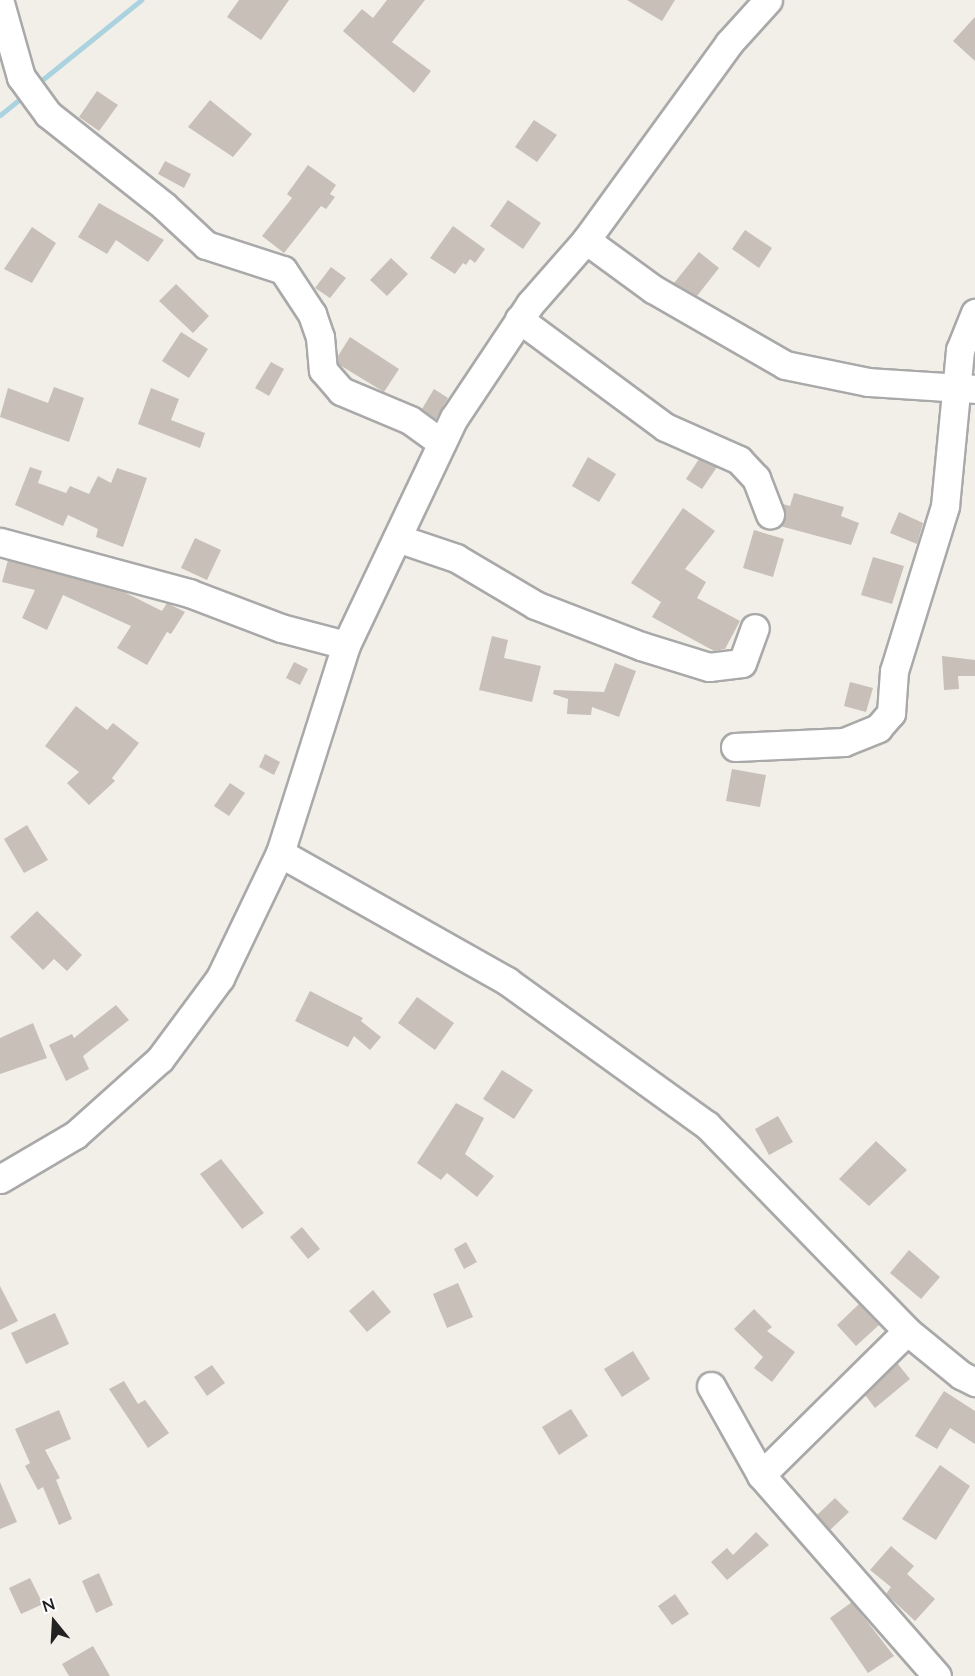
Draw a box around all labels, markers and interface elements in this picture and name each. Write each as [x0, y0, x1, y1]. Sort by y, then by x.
north arrow [24, 1592, 84, 1652]
text: N [39, 1593, 57, 1615]

